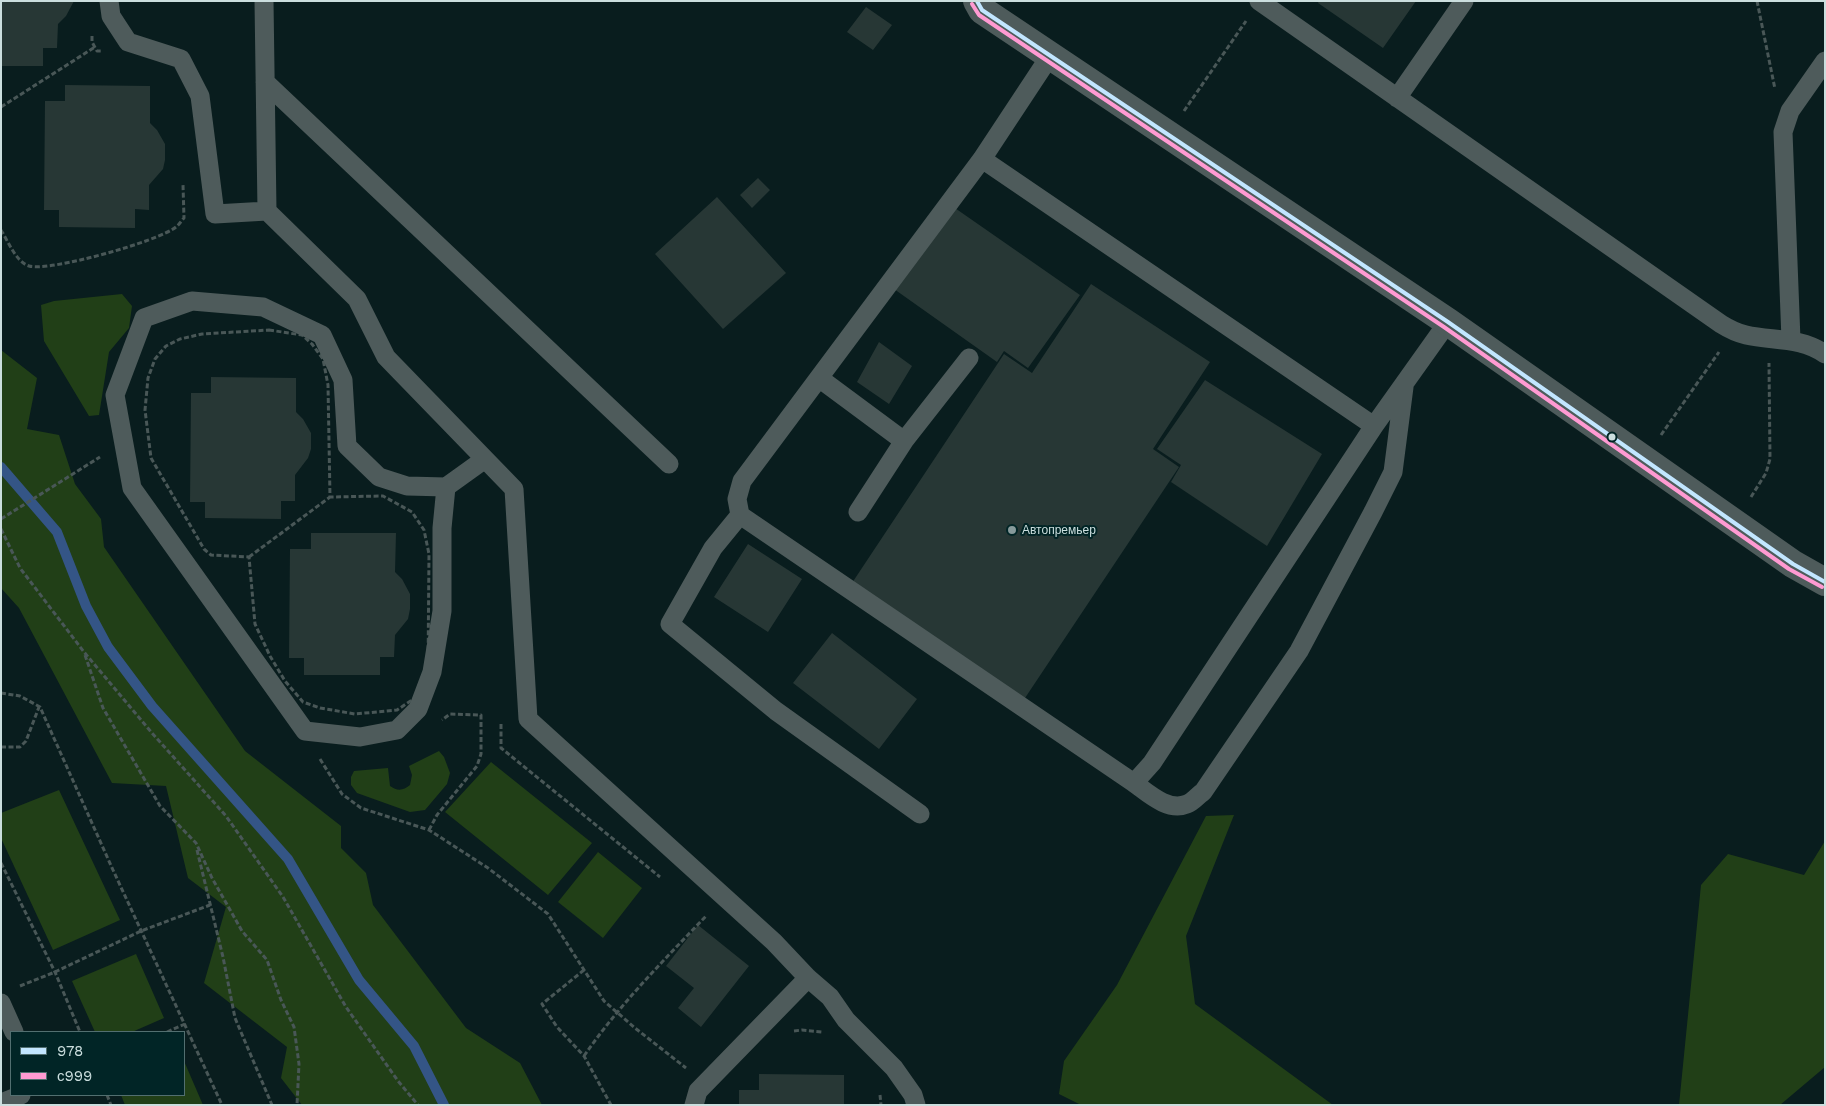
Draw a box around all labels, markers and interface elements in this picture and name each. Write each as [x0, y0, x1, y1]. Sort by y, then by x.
unlabelled marker [1607, 432, 1617, 442]
place label: Автопремьер [1022, 523, 1096, 537]
marker: Автопремьер [1006, 524, 1018, 536]
legend [10, 1031, 185, 1096]
text: 978 [57, 1042, 83, 1060]
text: с999 [57, 1067, 92, 1085]

